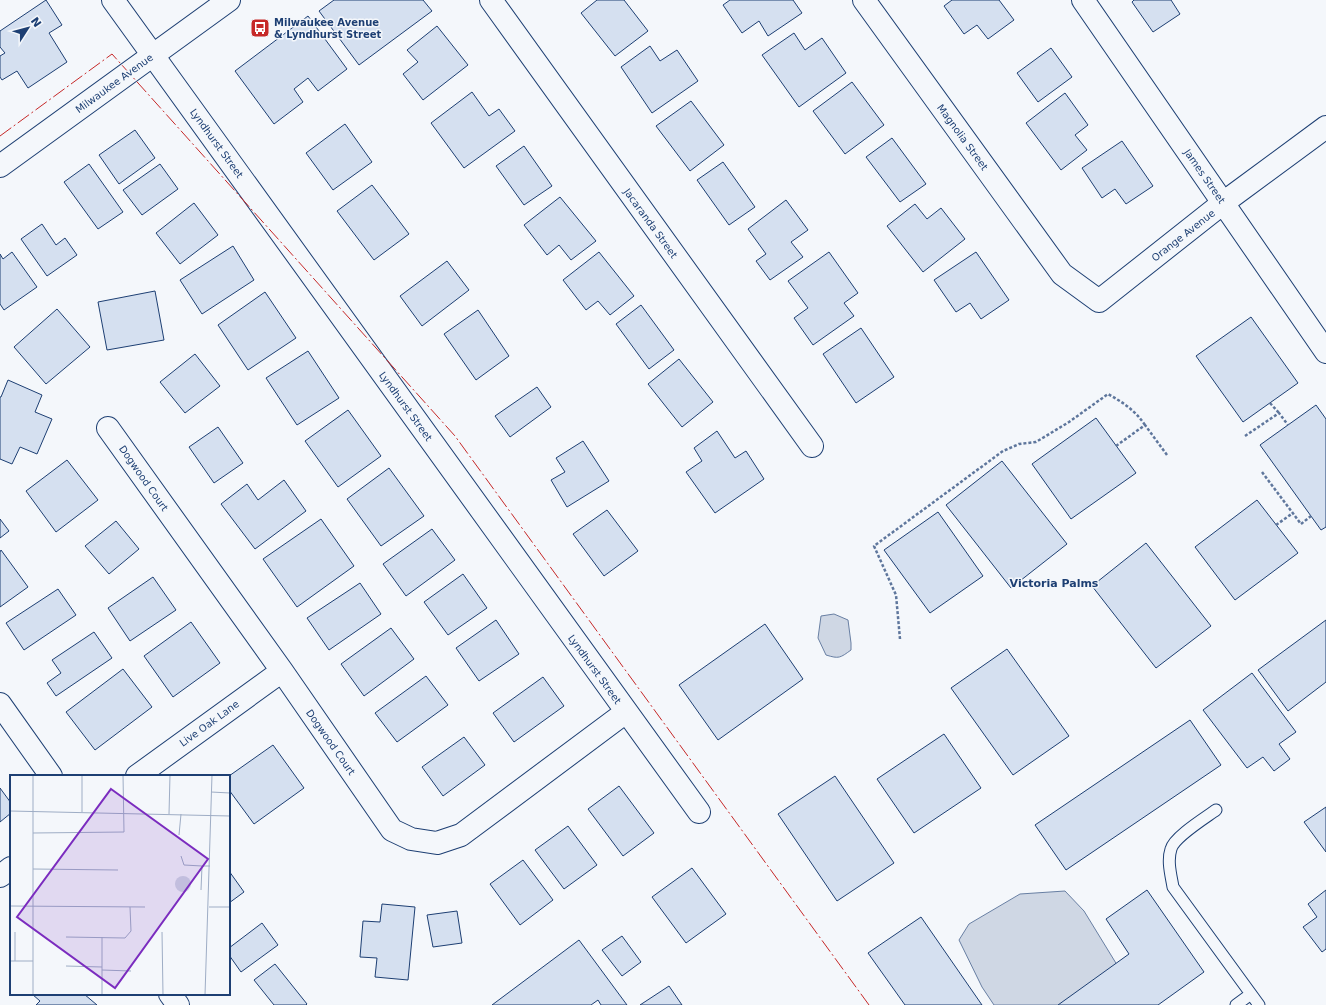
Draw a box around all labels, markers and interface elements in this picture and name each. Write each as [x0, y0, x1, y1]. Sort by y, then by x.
north arrow [8, 8, 48, 48]
text: N [28, 15, 44, 30]
bus stop icon: Milwaukee Avenue & Lyndhurst Street [249, 17, 271, 39]
place label: Milwaukee Avenue & Lyndhurst Street [274, 17, 382, 40]
street label: Milwaukee Avenue [73, 52, 155, 115]
street label: Magnolia Street [935, 102, 990, 172]
street label: Lyndhurst Street [188, 107, 245, 180]
street label: James Street [1181, 146, 1227, 206]
street label: Jacaranda Street [621, 186, 680, 260]
street label: Orange Avenue [1149, 207, 1217, 264]
street label: Lyndhurst Street [377, 370, 434, 443]
street label: Dogwood Court [117, 443, 170, 513]
district label: Victoria Palms [1010, 577, 1099, 590]
street label: Lyndhurst Street [566, 633, 623, 706]
street label: Live Oak Lane [177, 698, 241, 749]
street label: Dogwood Court [304, 707, 357, 777]
inset map [10, 775, 230, 995]

